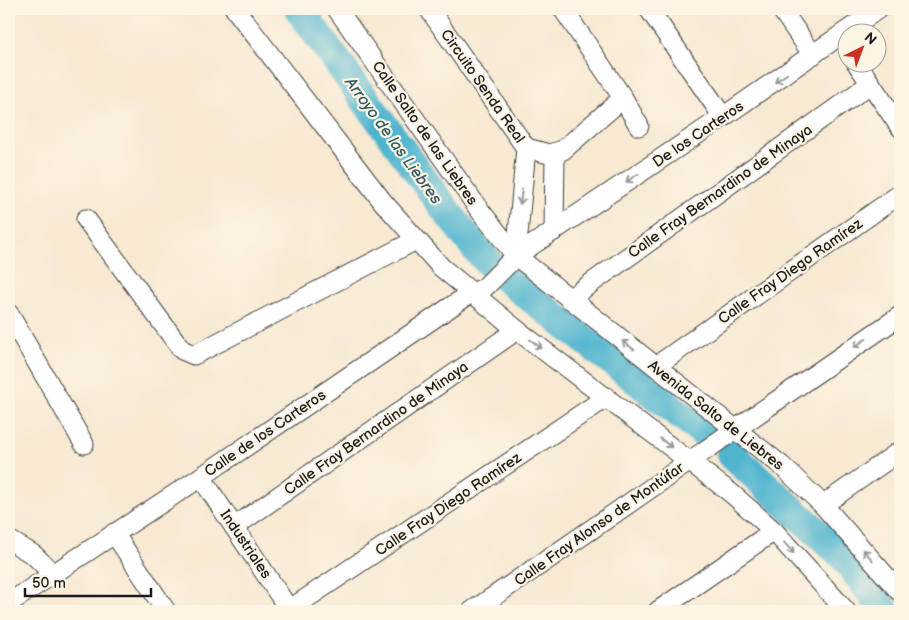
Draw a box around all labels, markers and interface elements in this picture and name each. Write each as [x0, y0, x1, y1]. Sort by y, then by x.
north arrow [836, 22, 886, 72]
street label: Circuito Senda Real [436, 26, 529, 147]
text: N [861, 29, 880, 49]
street label: Calle Salto de las Liebres [368, 58, 482, 210]
water label: Arroyo de las Liebres [340, 73, 445, 208]
one-way arrow [774, 73, 788, 83]
street label: De los Carteros [649, 97, 748, 172]
street label: Calle Fray Bernardino de Minaya [624, 120, 816, 262]
one-way arrow [625, 174, 639, 184]
one-way arrow [516, 188, 526, 204]
street label: Calle Fray Diego Ramírez [714, 214, 867, 329]
one-way arrow [853, 338, 867, 348]
one-way arrow [529, 339, 543, 349]
one-way arrow [622, 339, 635, 350]
street label: Avenida Salto de Liebres [644, 356, 788, 475]
street label: Calle Fray Bernardino de Minaya [280, 357, 472, 499]
street label: Calle de los Carteros [201, 385, 330, 481]
one-way arrow [659, 437, 672, 448]
street label: Calle Fray Diego Ramírez [372, 448, 526, 560]
street label: Calle Fray Alonso de Montúfar [511, 458, 688, 590]
street label: Industriales [216, 506, 276, 583]
one-way arrow [783, 541, 795, 554]
one-way arrow [862, 549, 874, 562]
scale bar [25, 565, 151, 597]
text: 50 m [32, 574, 66, 593]

